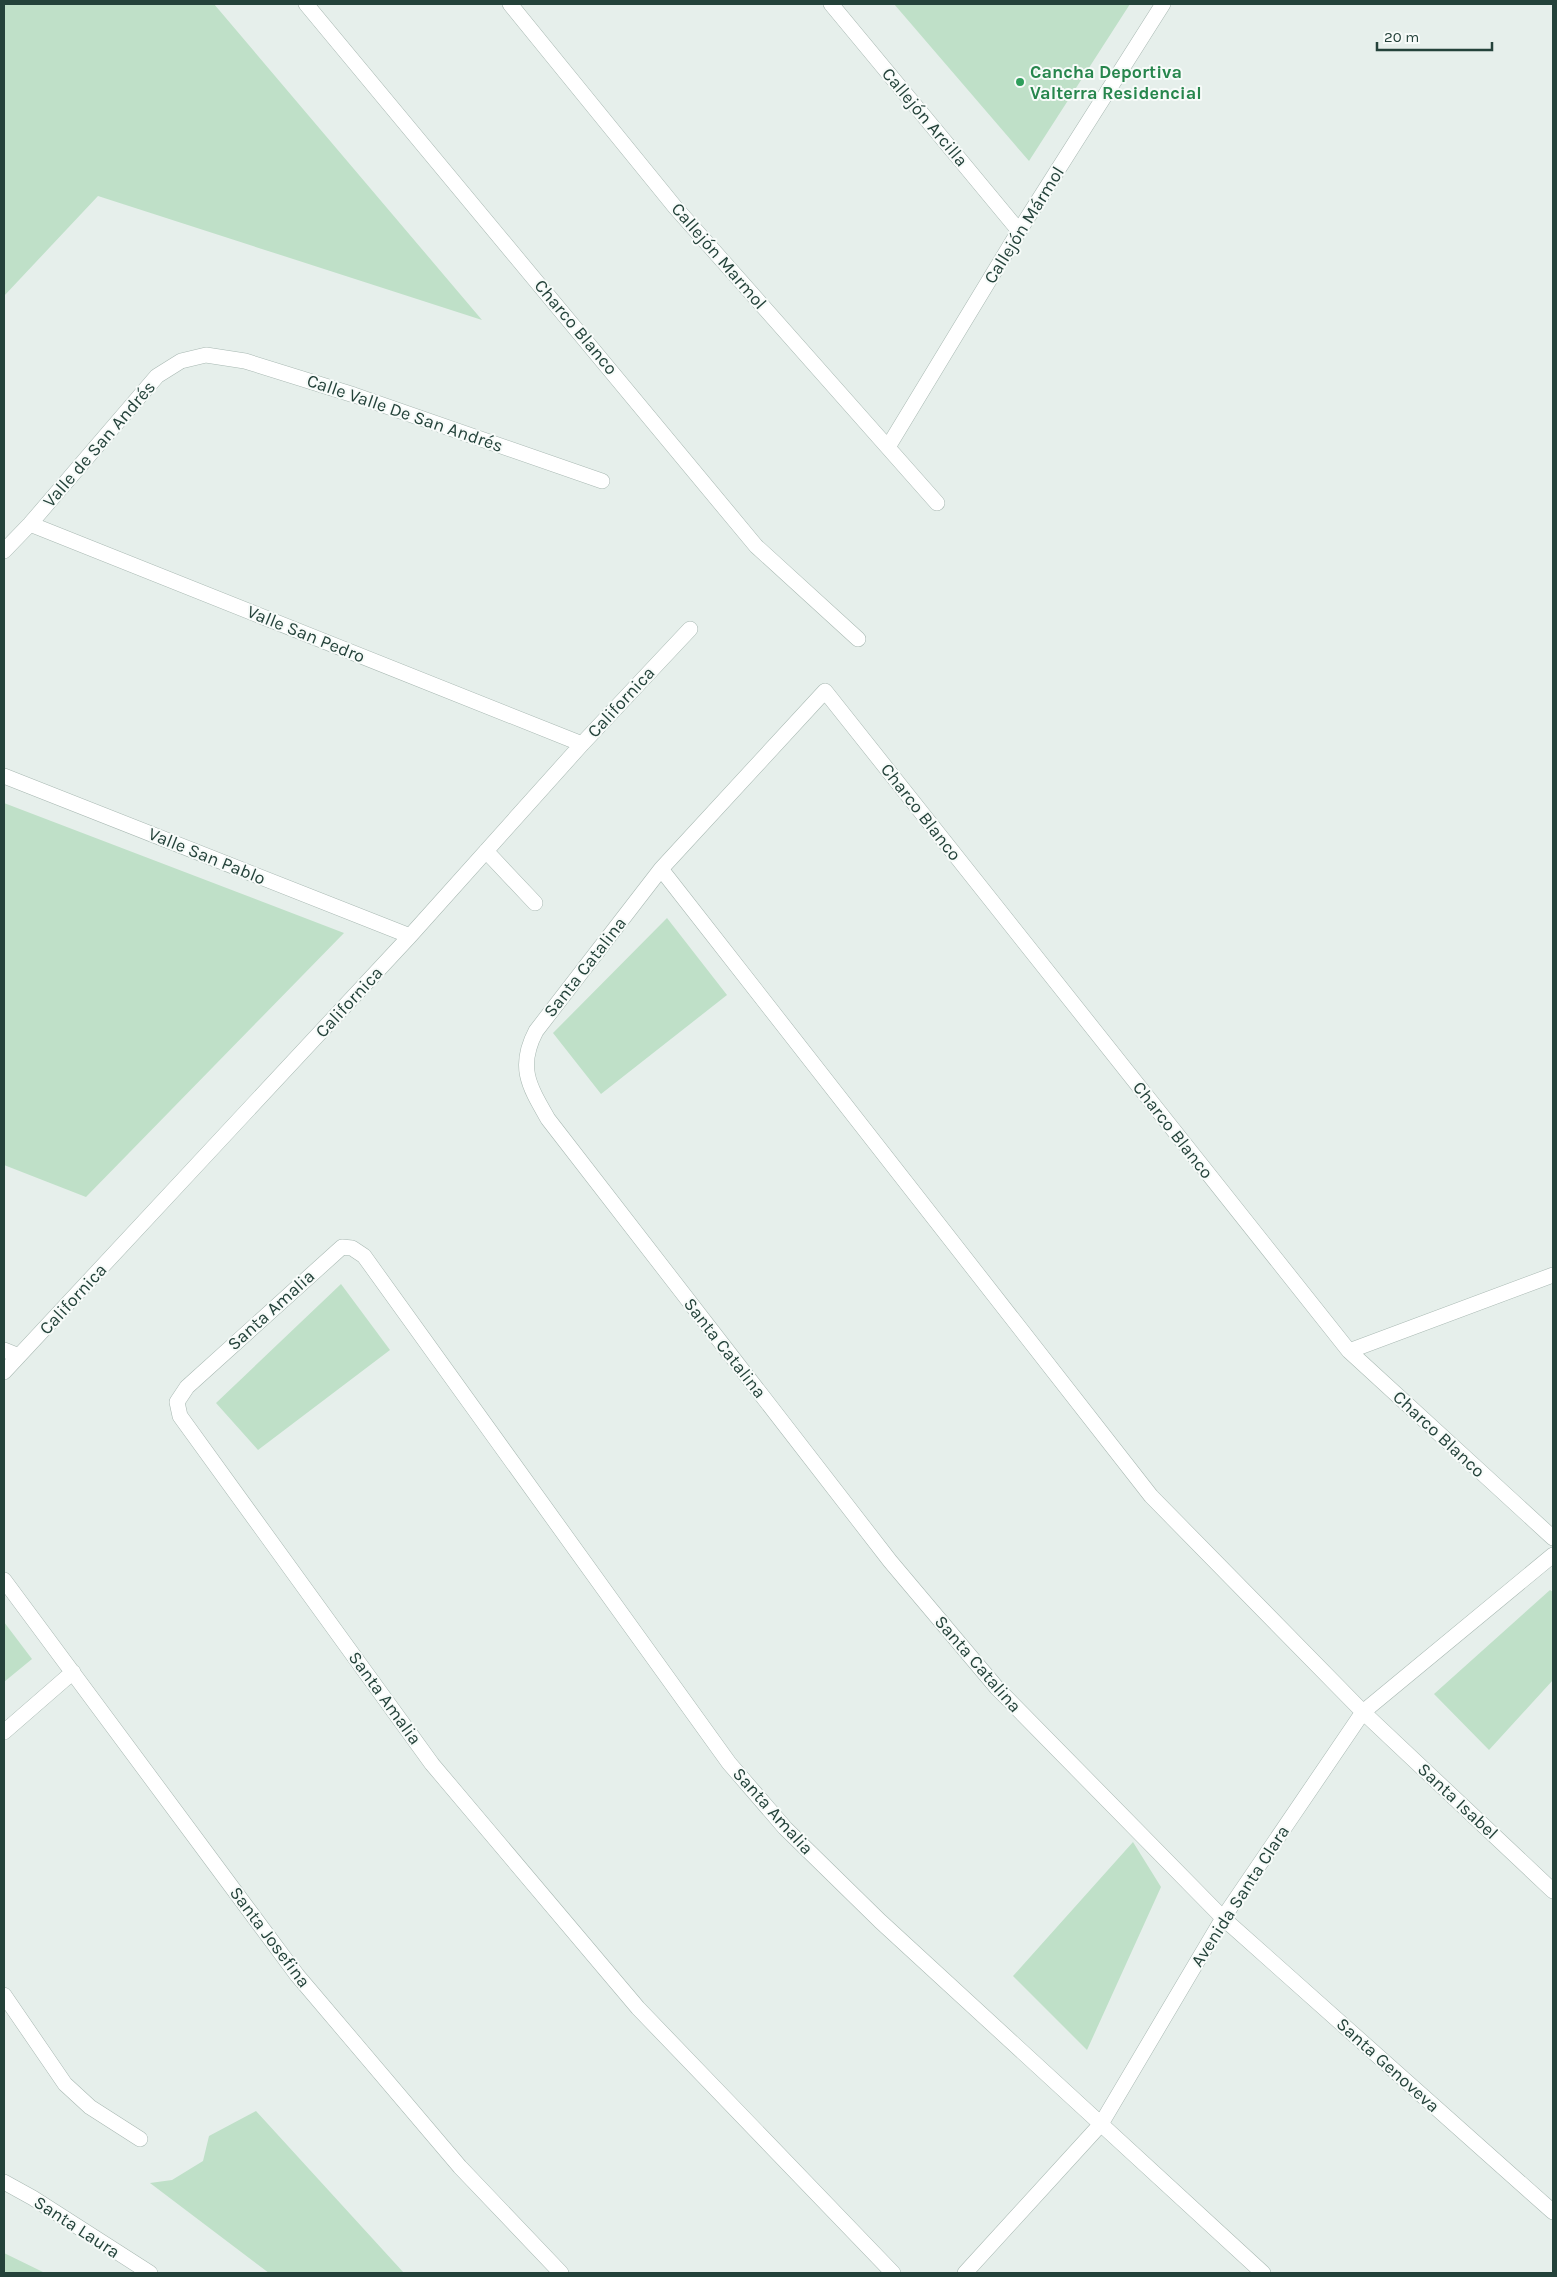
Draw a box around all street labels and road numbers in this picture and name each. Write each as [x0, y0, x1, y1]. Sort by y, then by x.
street label: Callejón Arcilla [877, 63, 973, 171]
street label: Callejón Mármol [979, 162, 1069, 288]
street label: Callejón Marmol [667, 198, 771, 314]
street label: Charco Blanco [530, 275, 622, 379]
street label: Calle Valle De San Andrés [304, 369, 506, 457]
street label: Valle de San Andrés [38, 376, 160, 512]
street label: Valle San Pedro [244, 600, 368, 668]
street label: Californica [583, 662, 659, 742]
street label: Charco Blanco [876, 759, 966, 865]
street label: Valle San Pablo [145, 822, 269, 890]
street label: Santa Catalina [539, 912, 631, 1022]
street label: Californica [311, 962, 387, 1042]
street label: Charco Blanco [1128, 1077, 1218, 1183]
street label: Californica [35, 1259, 111, 1339]
street label: Santa Amalia [223, 1265, 319, 1355]
street label: Santa Catalina [679, 1293, 771, 1403]
street label: Charco Blanco [1388, 1386, 1490, 1482]
street label: Santa Catalina [930, 1611, 1026, 1717]
street label: Santa Amalia [344, 1647, 426, 1749]
street label: Santa Isabel [1413, 1758, 1503, 1844]
street label: Santa Amalia [728, 1763, 818, 1859]
street label: Avenida Santa Clara [1186, 1821, 1294, 1971]
street label: Santa Josefina [225, 1882, 315, 1992]
street label: Santa Genoveva [1332, 2013, 1444, 2117]
street label: Santa Laura [30, 2191, 124, 2263]

